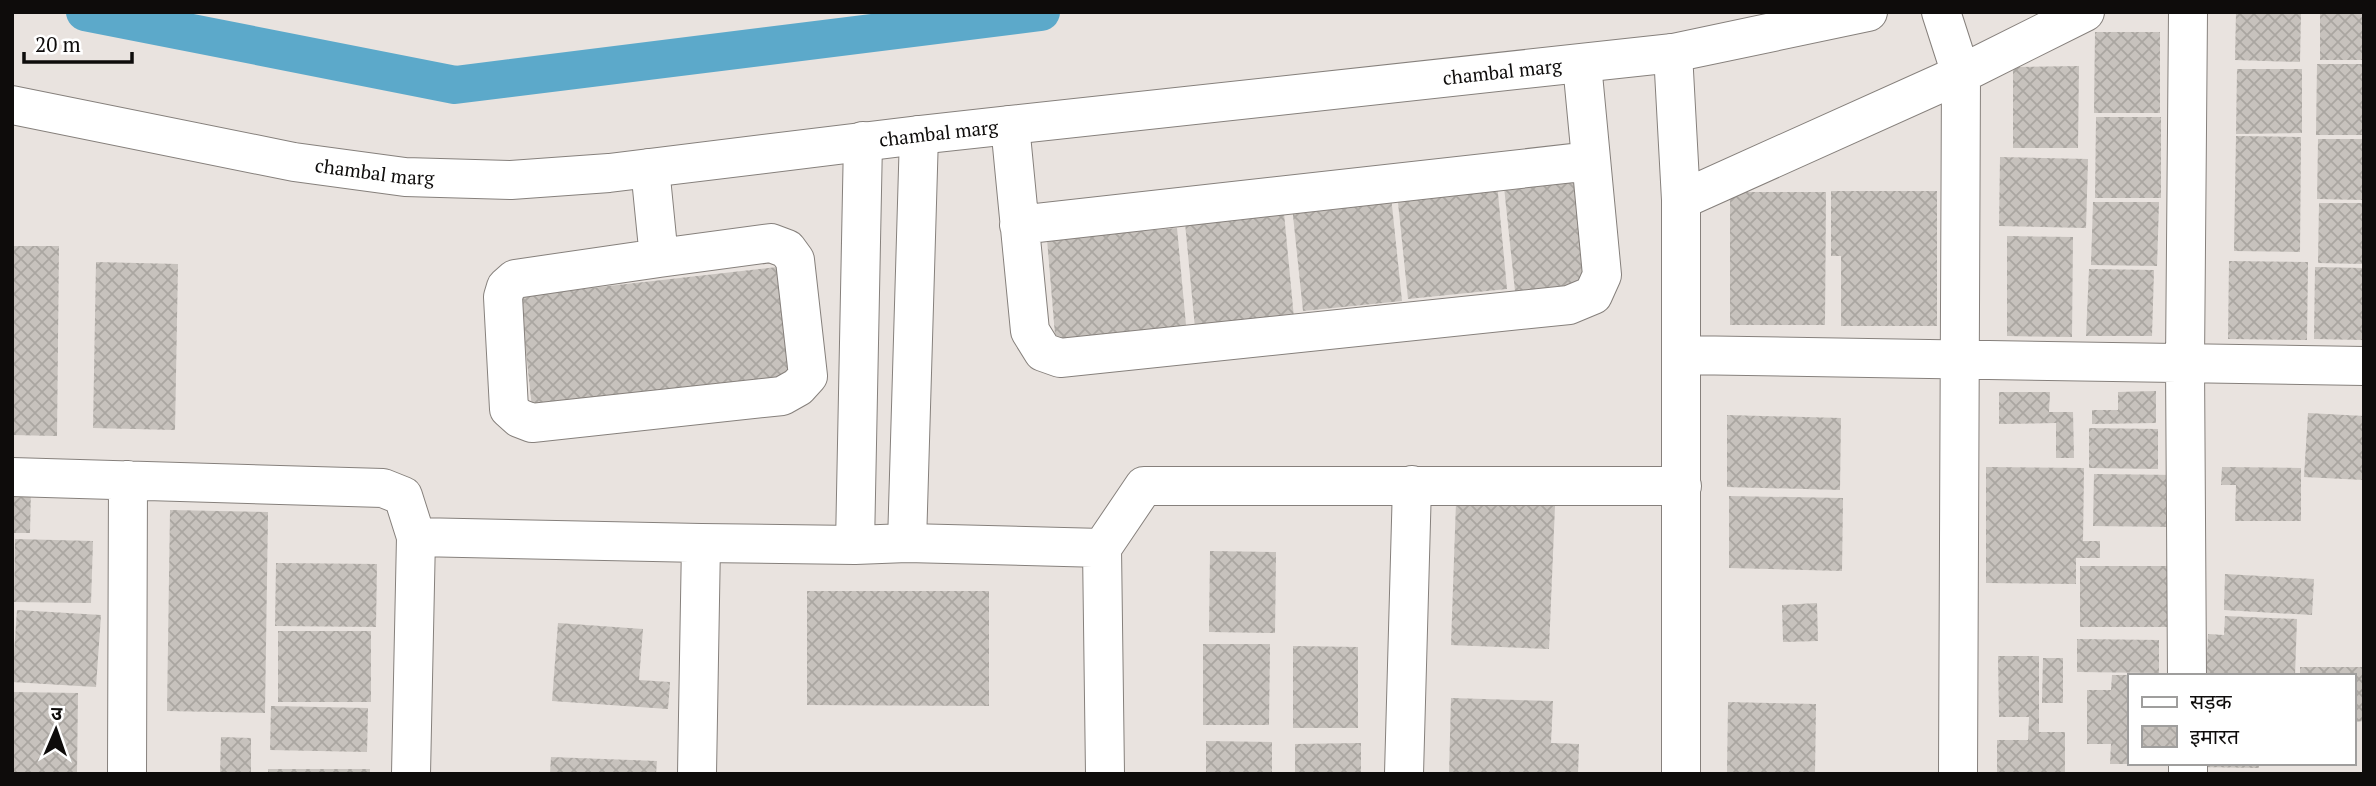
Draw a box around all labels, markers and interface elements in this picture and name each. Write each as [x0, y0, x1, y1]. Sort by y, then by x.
scale bar [24, 21, 133, 65]
text: 20 m [35, 30, 81, 58]
street label: chambal marg [1441, 52, 1564, 90]
street label: chambal marg [878, 113, 1000, 152]
street label: chambal marg [314, 152, 435, 190]
legend [2128, 674, 2355, 765]
text: सड़क [2190, 687, 2232, 715]
north arrow [21, 695, 91, 765]
text: उ [51, 700, 63, 725]
text: इमारत [2190, 722, 2240, 750]

